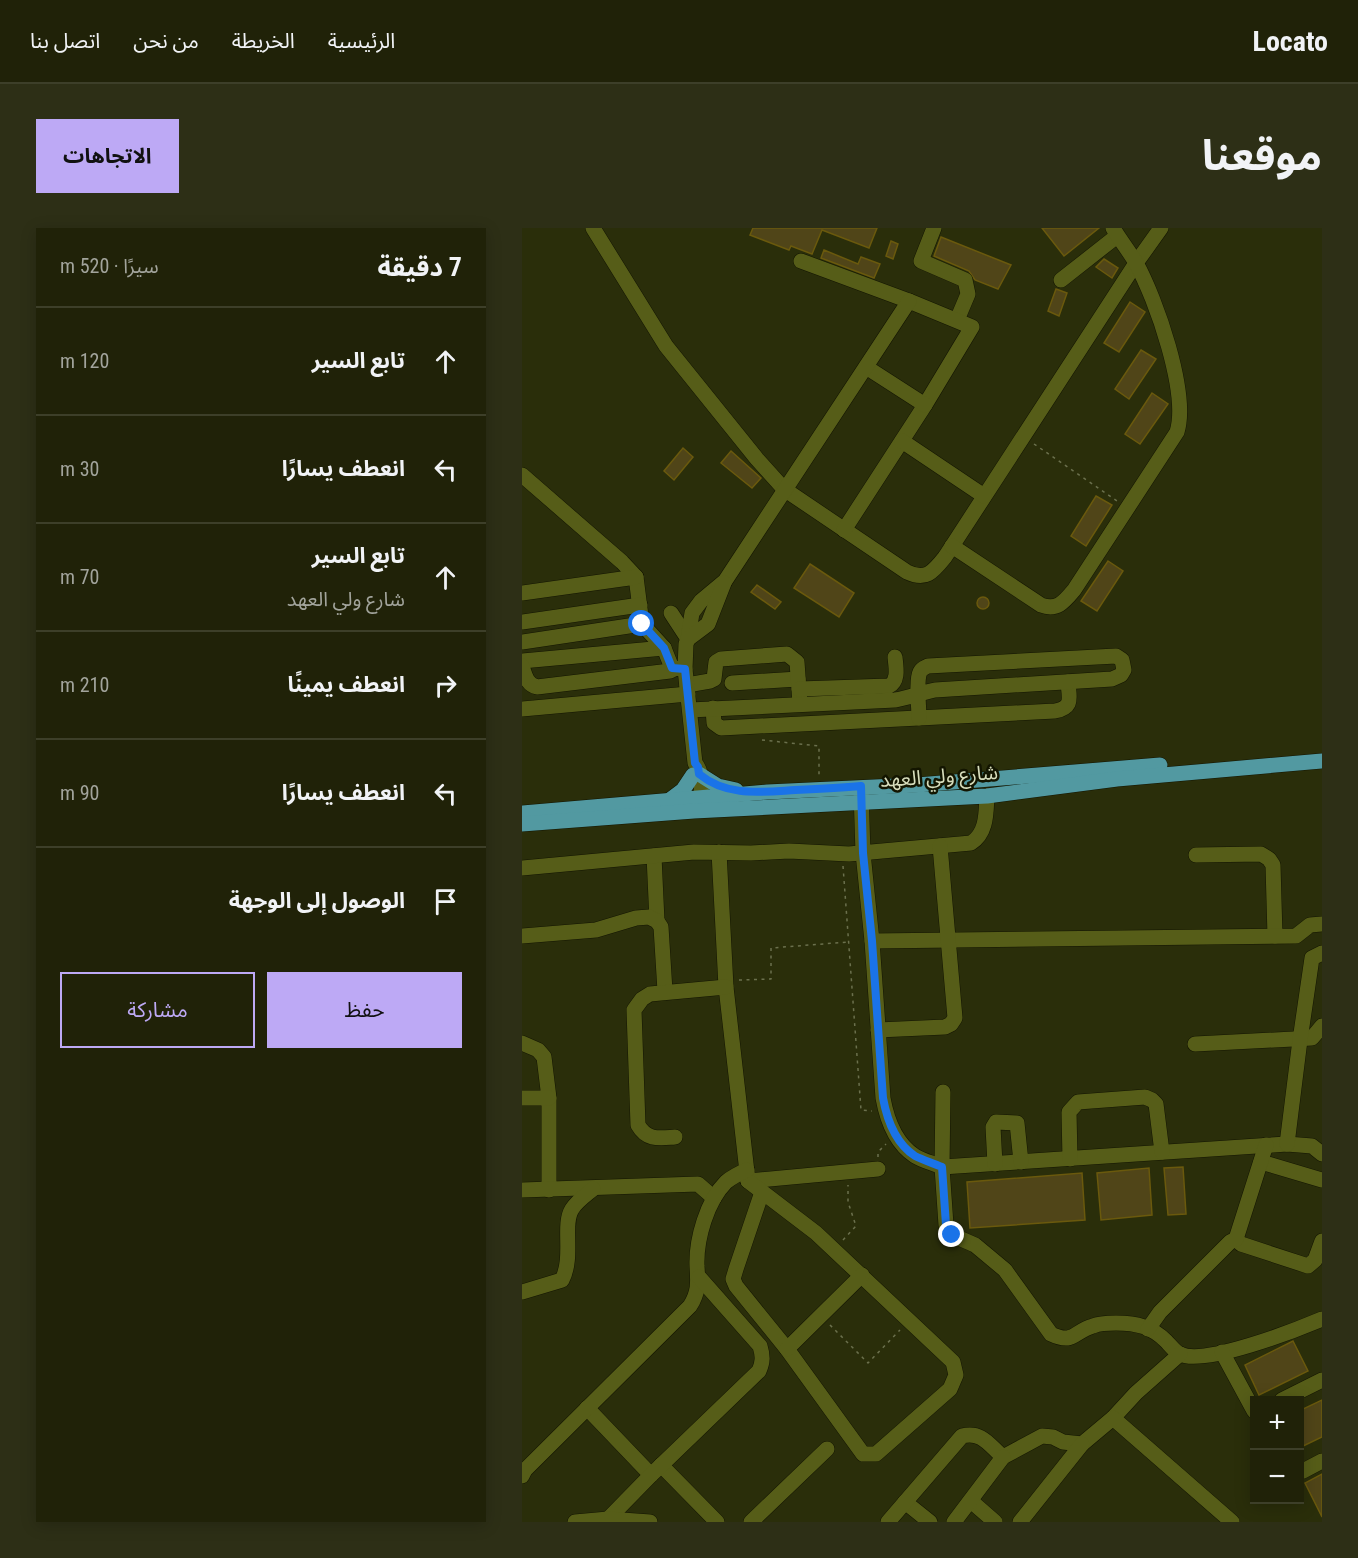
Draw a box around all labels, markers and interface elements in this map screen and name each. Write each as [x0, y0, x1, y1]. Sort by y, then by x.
text: Locato [1252, 25, 1328, 58]
text: اتصل بنا [30, 29, 100, 53]
text: من نحن [133, 29, 199, 53]
text: الخريطة [232, 29, 295, 53]
text: الرئيسية [328, 29, 395, 53]
button: الاتجاهات [36, 119, 179, 193]
text: موقعنا [1202, 131, 1322, 180]
text: 7 دقيقة [377, 252, 462, 282]
text: سيرًا · 520 m [60, 254, 159, 278]
icon: ahead [429, 345, 462, 378]
text: تابع السير [312, 348, 405, 373]
text: 120 m [60, 349, 109, 373]
icon: left [429, 453, 462, 486]
text: انعطف يسارًا [282, 456, 405, 481]
text: 30 m [60, 457, 99, 481]
text: تابع السير [312, 543, 405, 568]
icon: ahead [429, 561, 462, 594]
text: 70 m [60, 565, 99, 589]
text: شارع ولي العهد [287, 587, 405, 611]
route start [628, 610, 654, 636]
icon: right [429, 669, 462, 702]
text: انعطف يمينًا [287, 672, 405, 697]
text: 210 m [60, 673, 109, 697]
street label: شارع ولي العهد [879, 760, 999, 796]
icon: left [429, 777, 462, 810]
text: انعطف يسارًا [282, 780, 405, 805]
text: 90 m [60, 781, 99, 805]
icon: arrive [429, 885, 462, 918]
text: الوصول إلى الوجهة [229, 888, 405, 913]
button: مشاركة [60, 972, 255, 1048]
button: حفظ [267, 972, 462, 1048]
route end [938, 1221, 964, 1247]
map controls [1250, 1396, 1304, 1504]
button: + [1250, 1396, 1304, 1450]
button: − [1250, 1450, 1304, 1504]

